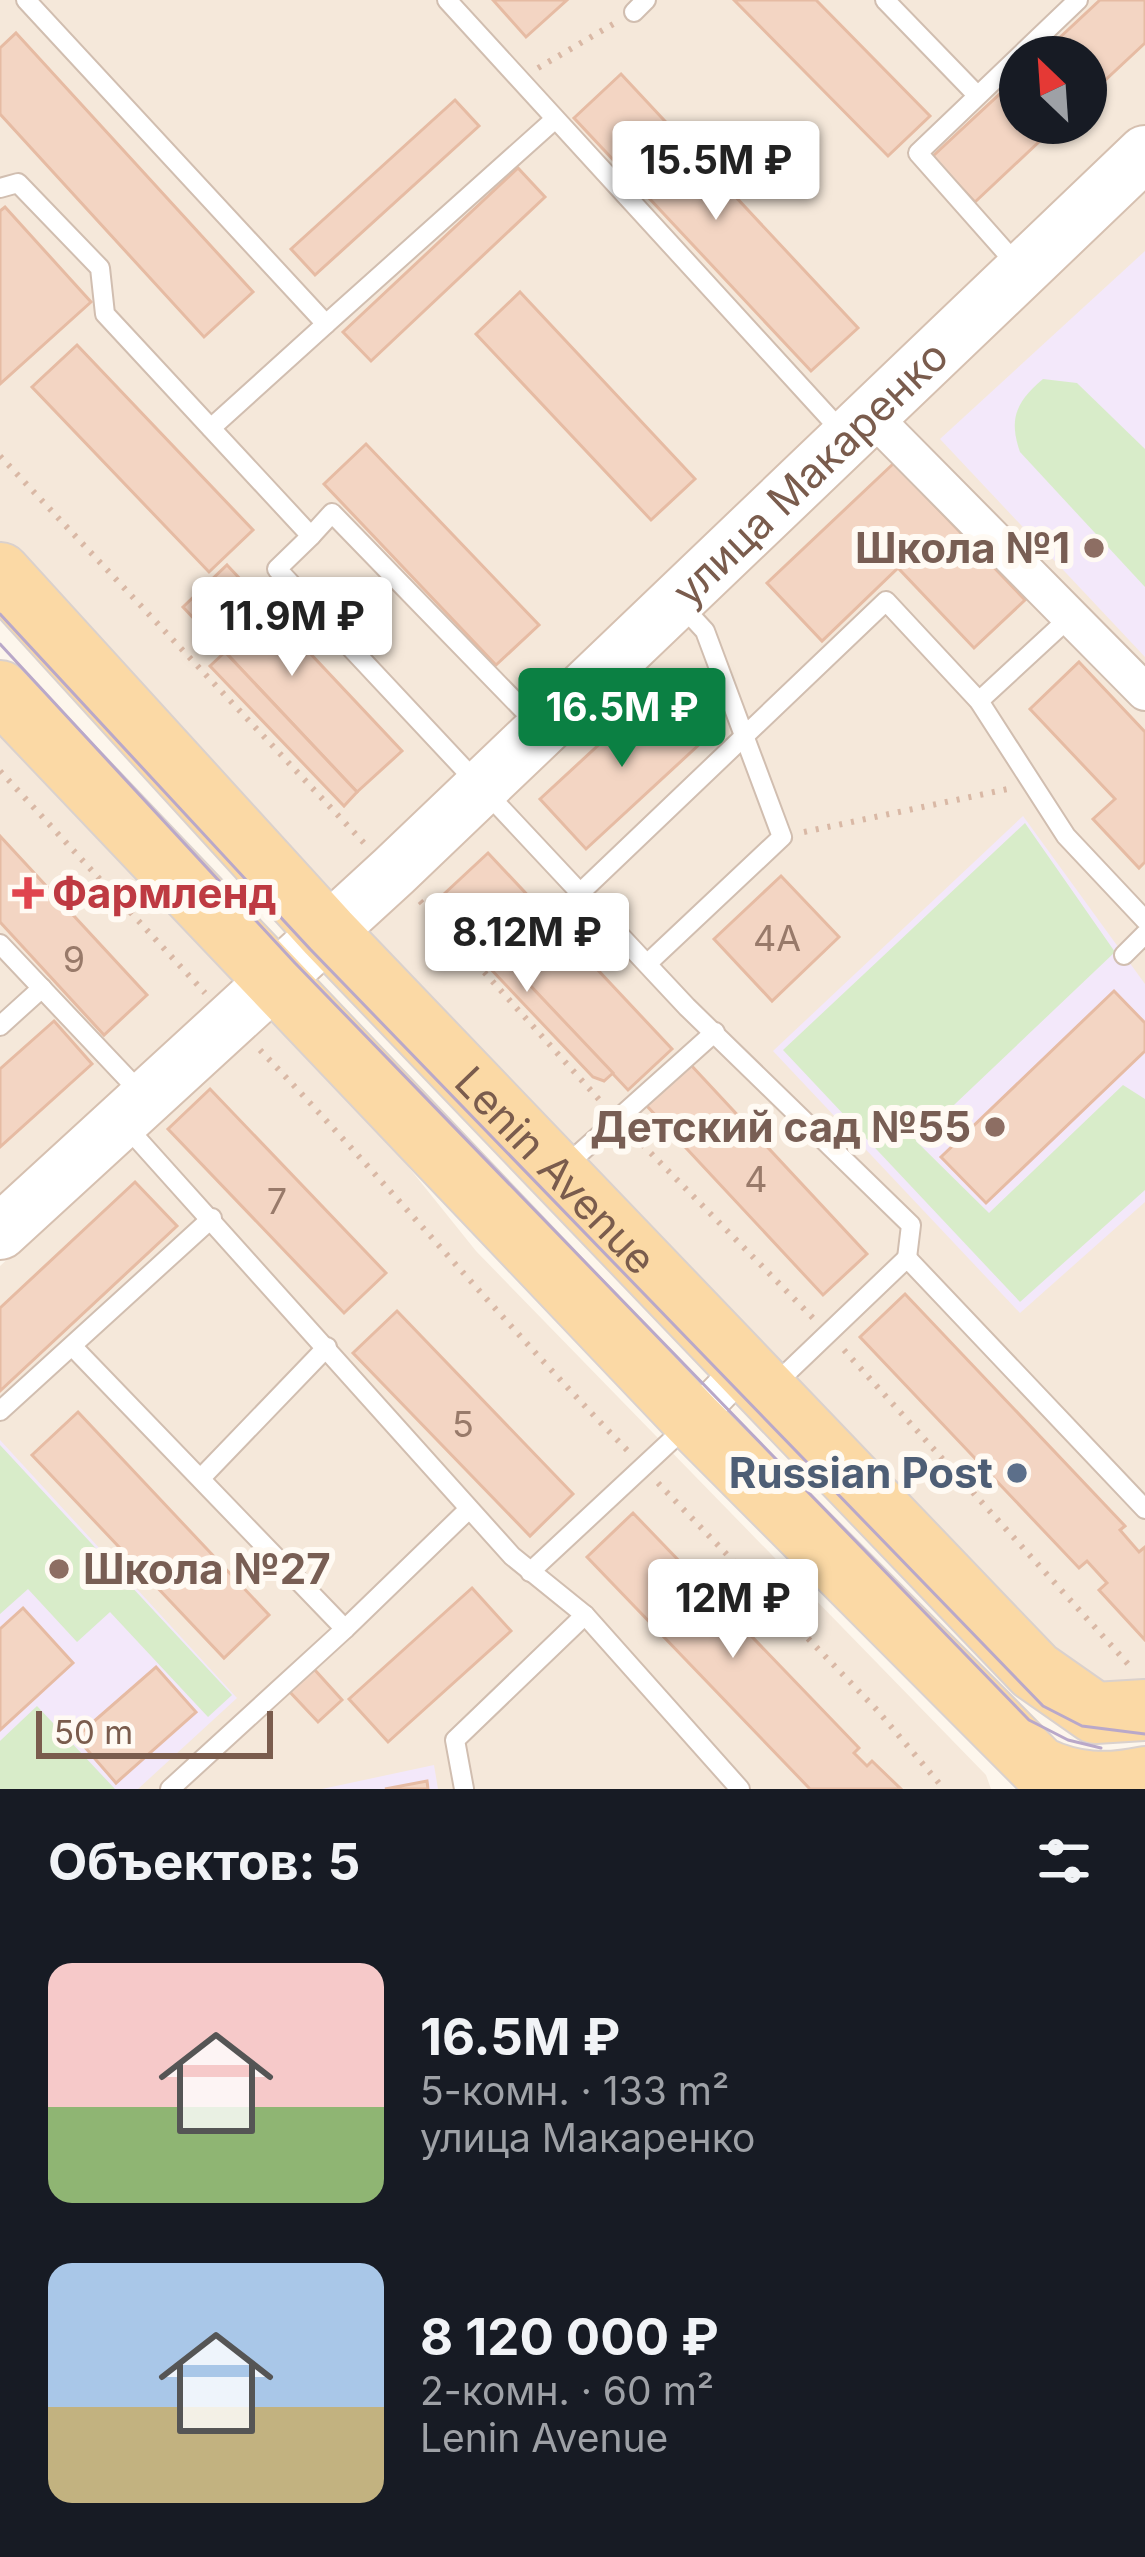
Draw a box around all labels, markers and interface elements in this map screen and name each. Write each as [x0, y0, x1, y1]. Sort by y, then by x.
north arrow [999, 36, 1107, 144]
map controls [999, 36, 1107, 144]
pin: 15.5M ₽ [605, 121, 827, 223]
text: 15.5M ₽ [639, 136, 793, 183]
street label: улица Макаренко [662, 330, 958, 616]
place label: Школа №1 [855, 522, 1070, 573]
marker: Школа №1 [1081, 535, 1107, 561]
pin: 11.9M ₽ [181, 577, 403, 679]
text: 11.9M ₽ [219, 592, 365, 639]
pin: 16.5M ₽ [511, 668, 733, 770]
text: 16.5M ₽ [545, 683, 699, 730]
place label: Фармленд [52, 867, 277, 918]
marker: Фармленд [15, 880, 41, 906]
pin: 8.12M ₽ [416, 893, 638, 995]
text: 8.12M ₽ [452, 908, 602, 955]
house number: 4А [753, 916, 801, 960]
house number: 9 [63, 937, 85, 981]
street label: Lenin Avenue [445, 1056, 667, 1284]
place label: Детский сад №55 [590, 1101, 971, 1152]
marker: Детский сад №55 [982, 1114, 1008, 1140]
house number: 4 [744, 1157, 768, 1201]
house number: 7 [267, 1179, 287, 1223]
house number: 5 [452, 1402, 474, 1446]
place label: Russian Post [729, 1447, 993, 1498]
marker: Russian Post [1004, 1460, 1030, 1486]
place label: Школа №27 [83, 1543, 331, 1594]
marker: Школа №27 [46, 1556, 72, 1582]
pin: 12M ₽ [649, 1559, 817, 1661]
text: 12M ₽ [675, 1574, 791, 1621]
scale bar [36, 1705, 273, 1758]
text: 50 m [54, 1712, 133, 1752]
icon: filters [1031, 1828, 1097, 1894]
text: Объектов: 5 [48, 1831, 360, 1892]
text: 16.5M ₽ [420, 2006, 620, 2067]
icon: home [144, 2011, 288, 2155]
text: 5-комн. · 133 m² [420, 2067, 729, 2114]
text: улица Макаренко [420, 2114, 755, 2161]
text: 8 120 000 ₽ [420, 2306, 719, 2367]
icon: home [144, 2311, 288, 2455]
text: 2-комн. · 60 m² [420, 2367, 714, 2414]
text: Lenin Avenue [420, 2414, 668, 2461]

